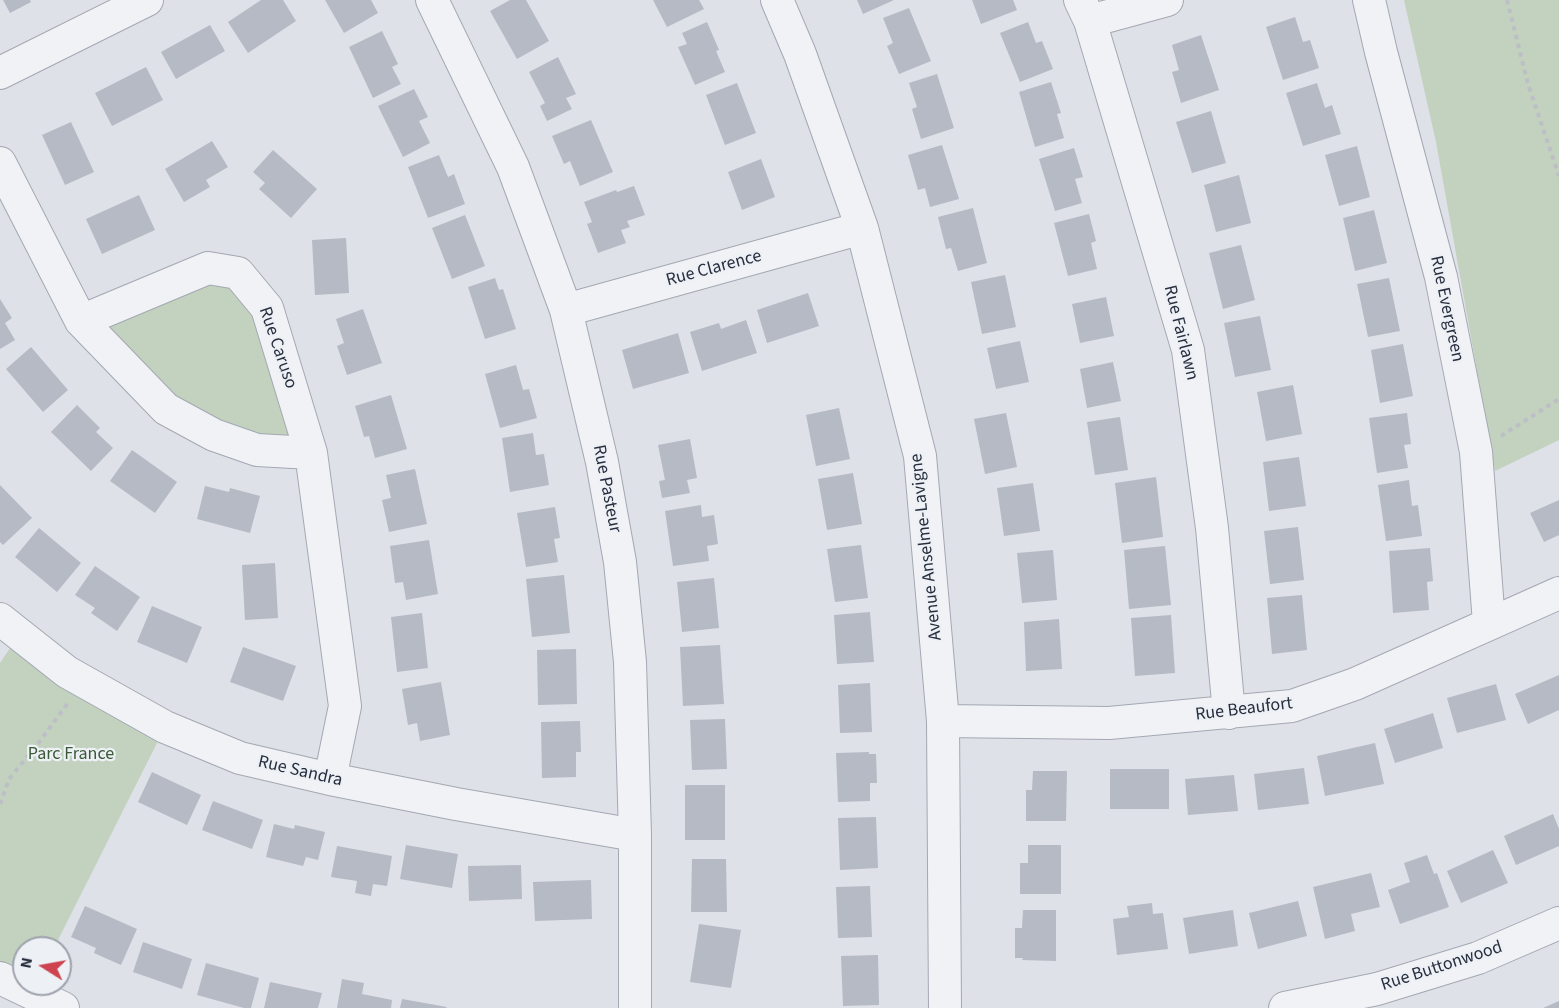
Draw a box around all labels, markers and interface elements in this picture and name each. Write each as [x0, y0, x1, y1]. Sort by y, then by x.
street label: Rue Clarence [664, 246, 764, 292]
street label: Rue Evergreen [1424, 254, 1468, 364]
street label: Rue Fairlawn [1158, 283, 1202, 383]
street label: Rue Caruso [253, 304, 301, 392]
street label: Rue Pasteur [587, 443, 625, 535]
street label: Avenue Anselme-Lavigne [906, 452, 948, 642]
street label: Rue Beaufort [1194, 693, 1294, 727]
park label: Parc France [28, 744, 114, 766]
street label: Rue Sandra [256, 752, 344, 792]
north arrow [12, 936, 72, 996]
street label: Rue Buttonwood [1379, 937, 1505, 997]
text: N [14, 956, 38, 970]

